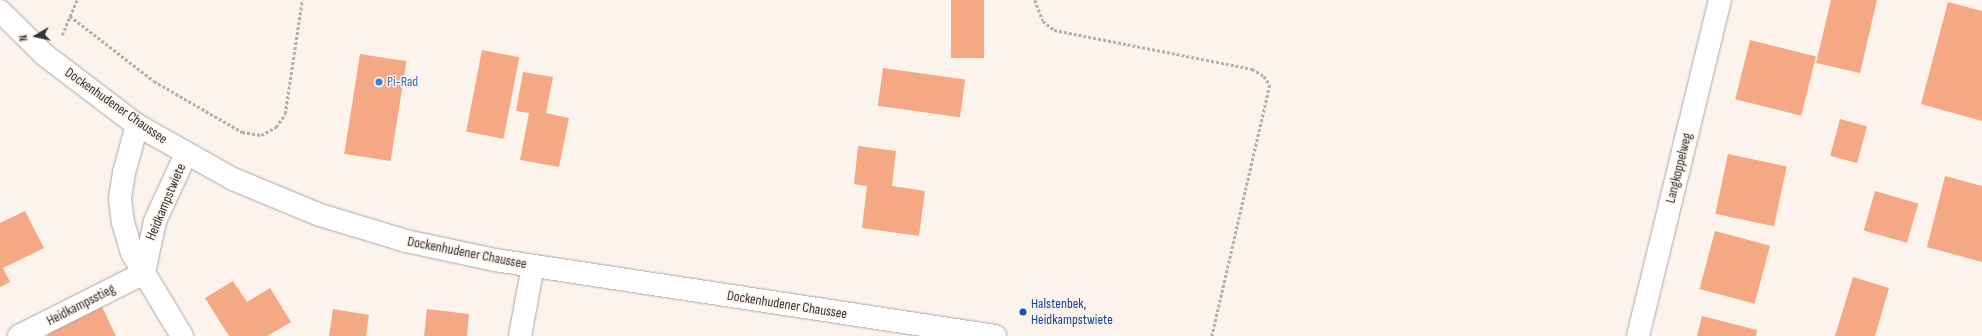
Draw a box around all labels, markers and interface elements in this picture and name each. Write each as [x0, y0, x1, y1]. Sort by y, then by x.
north arrow [16, 16, 56, 56]
text: N [17, 34, 31, 42]
street label: Dockenhudener Chaussee [61, 64, 171, 148]
place label: Pi-Rad [387, 74, 418, 90]
marker: Pi-Rad [374, 77, 384, 87]
street label: Langkoppelweg [1662, 131, 1696, 205]
street label: Heidkampstwiete [142, 161, 190, 243]
street label: Dockenhudener Chaussee [406, 233, 528, 273]
street label: Heidkampsstieg [44, 281, 118, 329]
street label: Dockenhudener Chaussee [726, 287, 848, 323]
place label: Halstenbek, Heidkampstwiete [1031, 296, 1113, 328]
marker: Halstenbek, Heidkampstwiete [1018, 307, 1028, 317]

